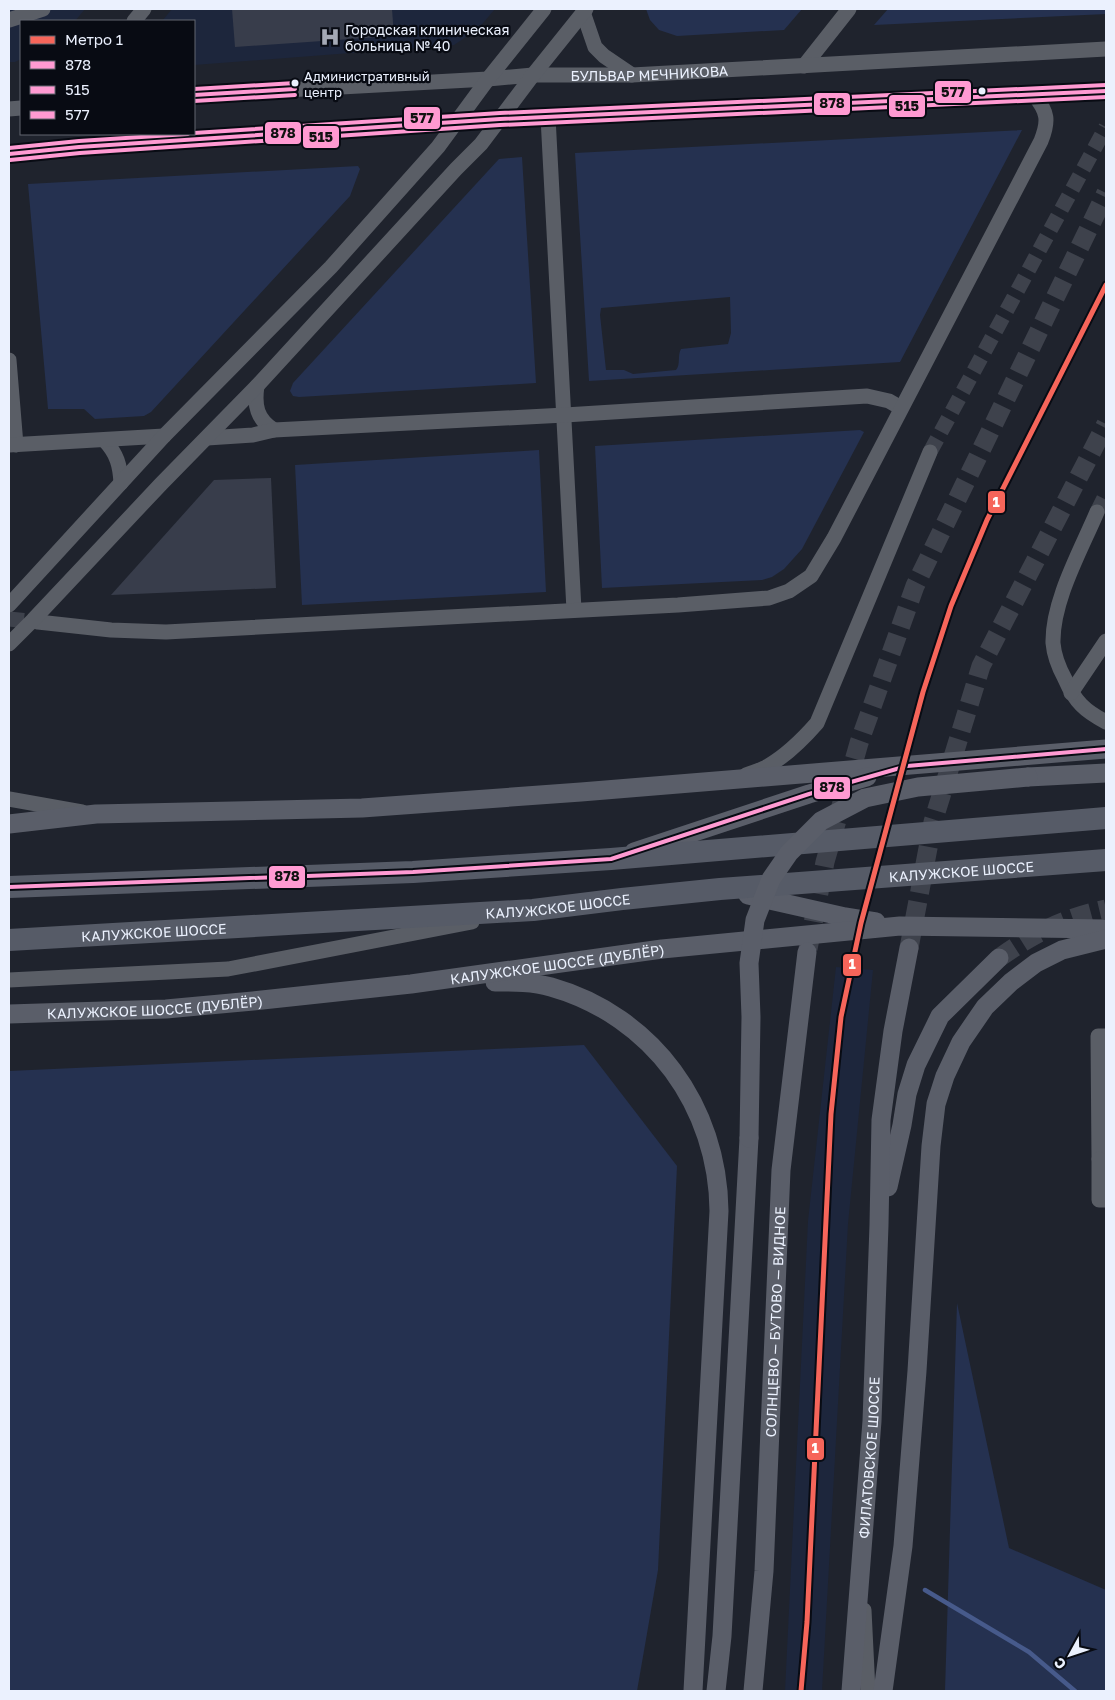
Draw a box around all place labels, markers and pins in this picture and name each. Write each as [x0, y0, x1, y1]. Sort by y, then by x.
place label: Городская клиническая больница № 40 [345, 21, 509, 54]
hospital icon: Городская клиническая больница № 40 [319, 26, 341, 48]
place label: Административный центр [304, 68, 430, 100]
marker: Административный центр [290, 78, 300, 88]
unlabelled marker [977, 86, 987, 96]

